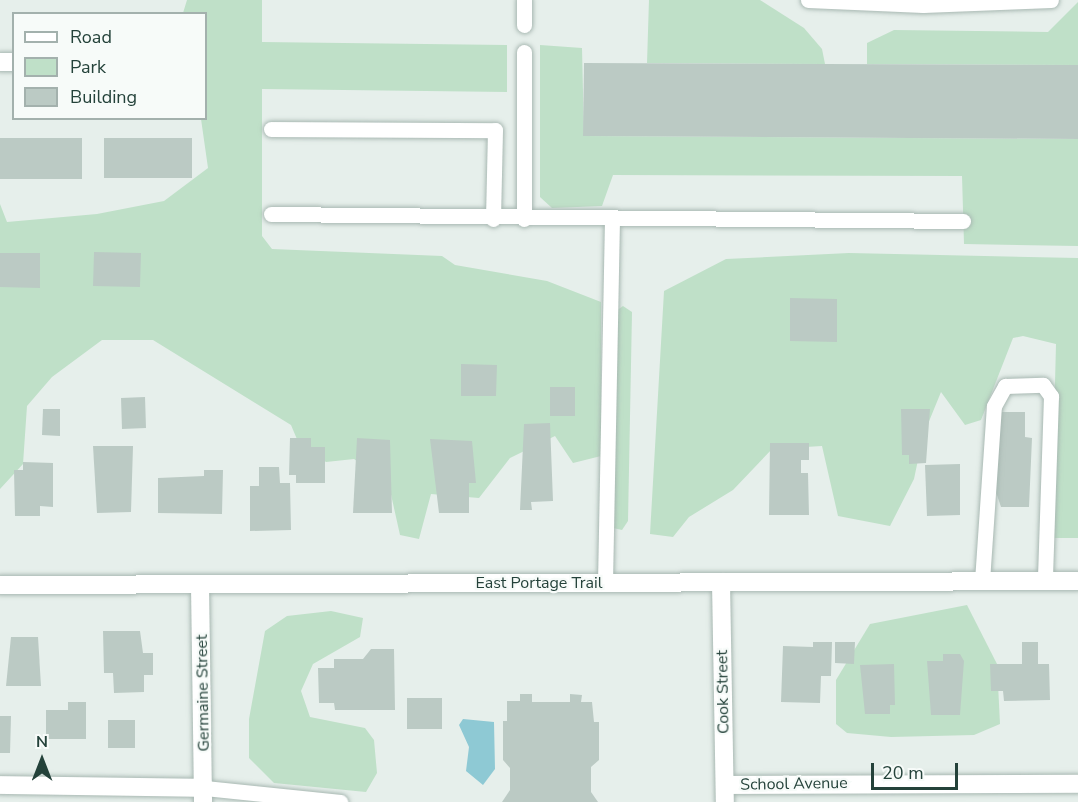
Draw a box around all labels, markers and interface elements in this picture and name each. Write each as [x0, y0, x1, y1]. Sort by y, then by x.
legend [12, 12, 207, 120]
text: Road [70, 25, 112, 49]
text: Park [70, 55, 106, 79]
text: Building [70, 85, 137, 109]
street label: East Portage Trail [476, 573, 602, 593]
street label: Germaine Street [192, 634, 214, 752]
street label: Cook Street [713, 650, 733, 734]
north arrow [12, 730, 72, 790]
text: N [36, 731, 48, 753]
scale bar [874, 751, 961, 789]
text: 20 m [882, 761, 924, 785]
street label: School Avenue [740, 773, 848, 795]

